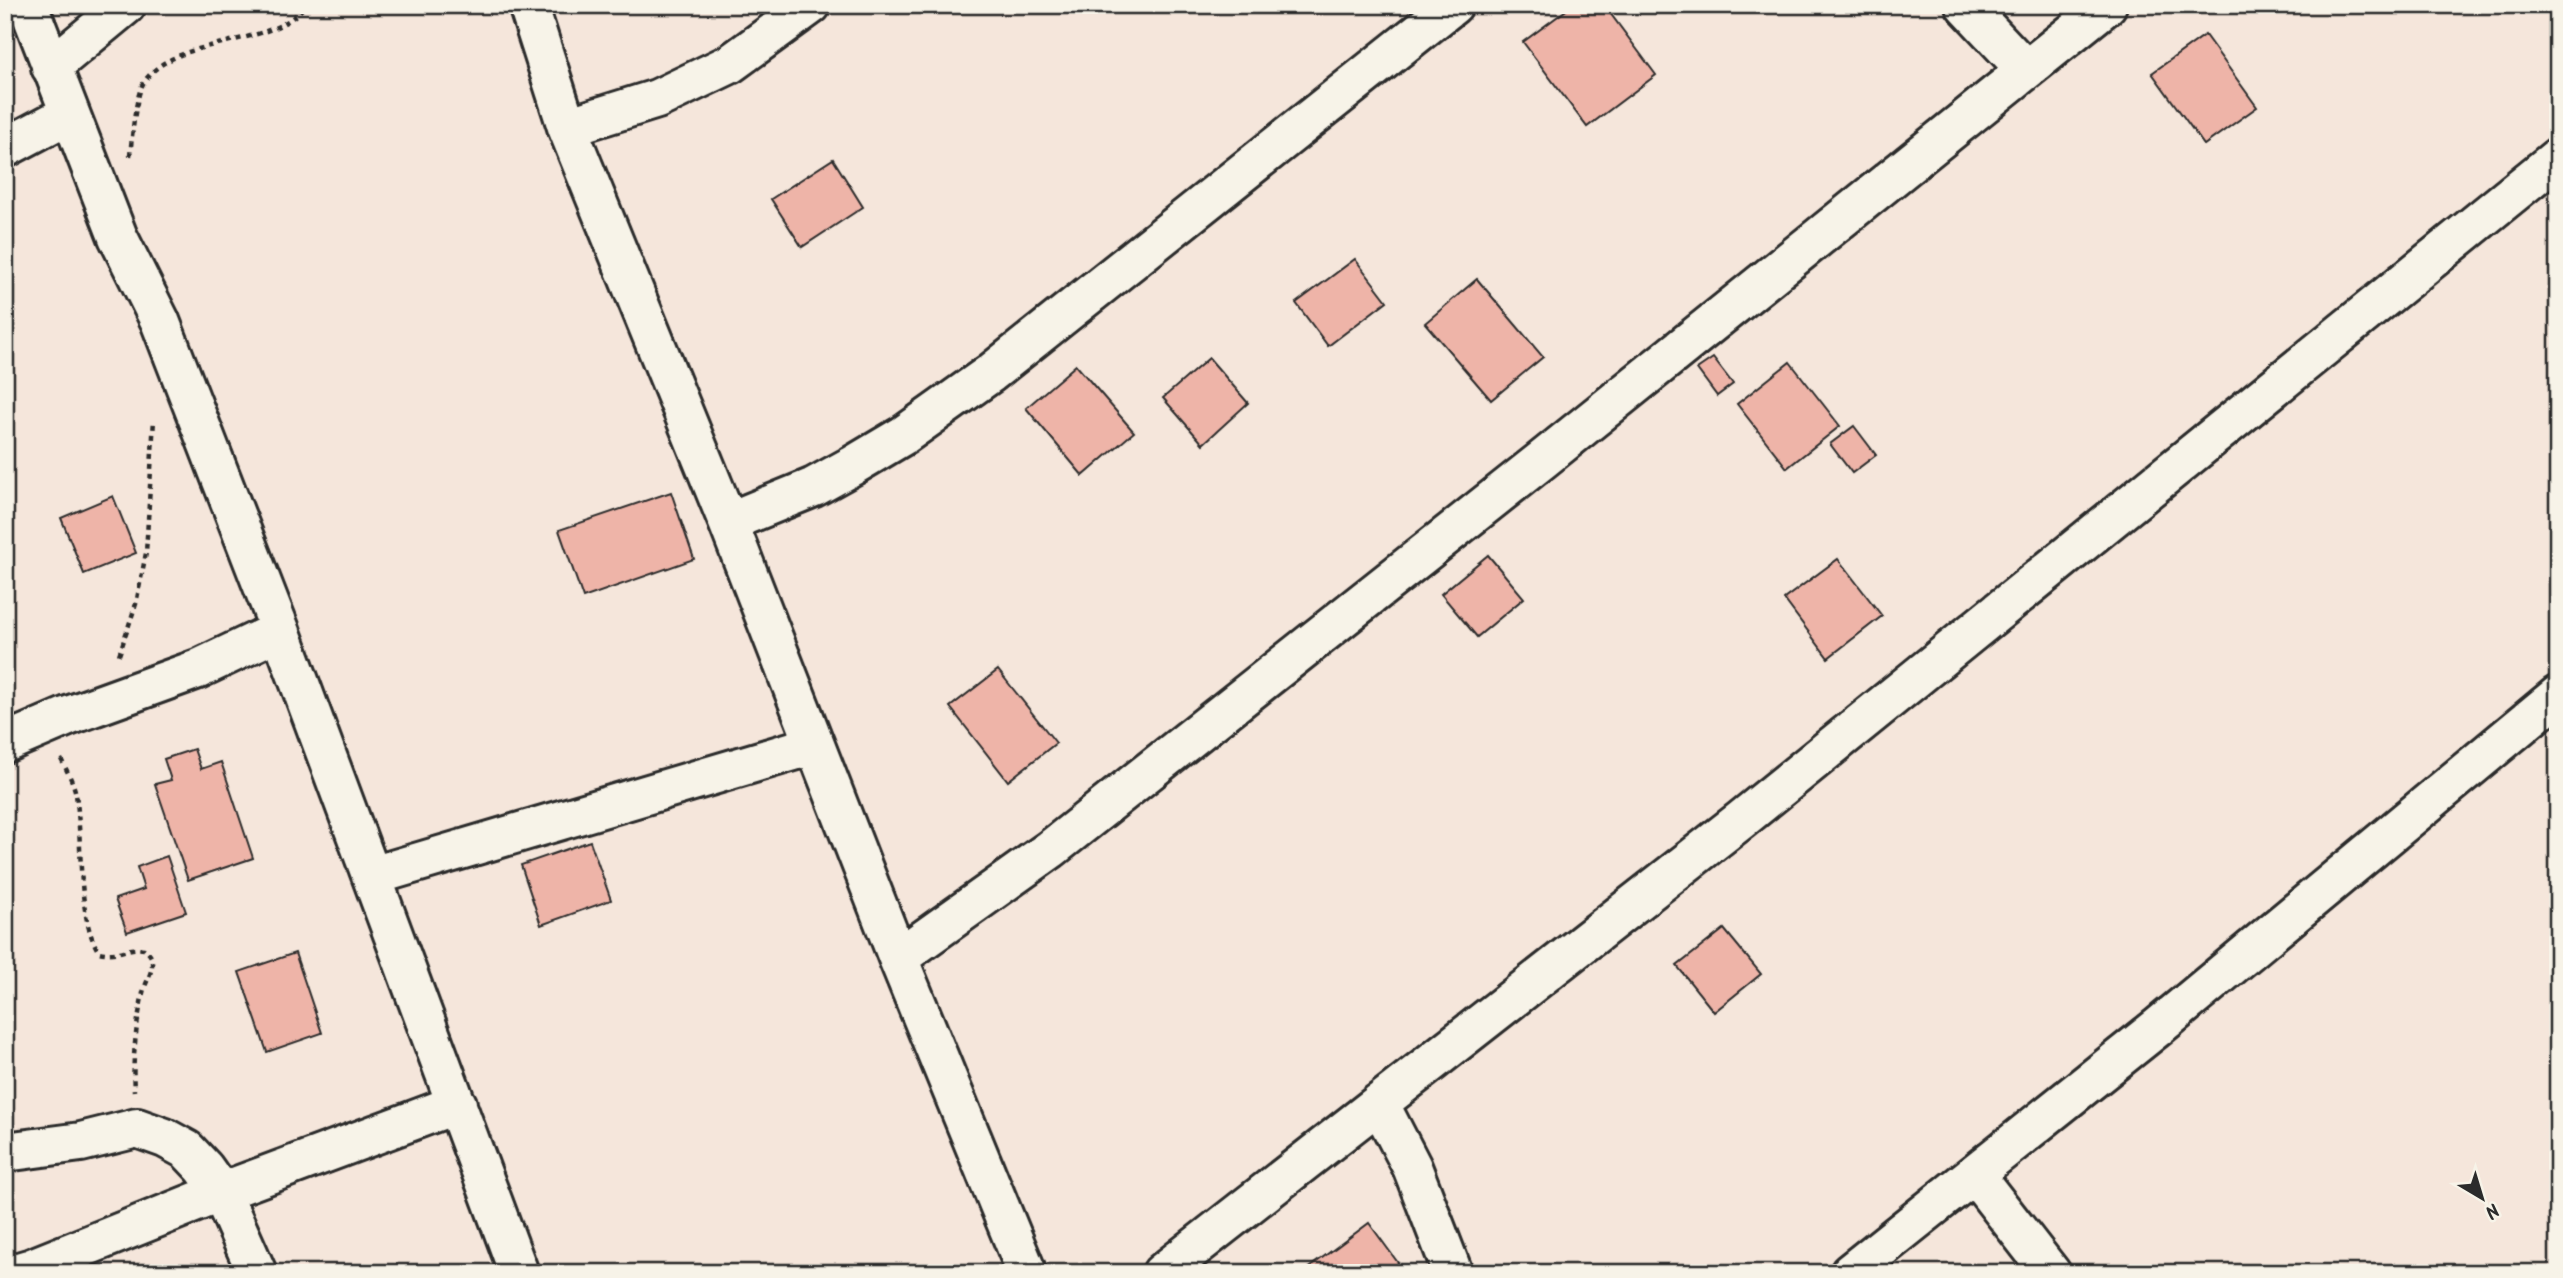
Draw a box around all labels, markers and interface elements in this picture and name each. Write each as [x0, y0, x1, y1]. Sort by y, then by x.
north arrow [2448, 1162, 2518, 1232]
text: N [2477, 1194, 2505, 1225]

